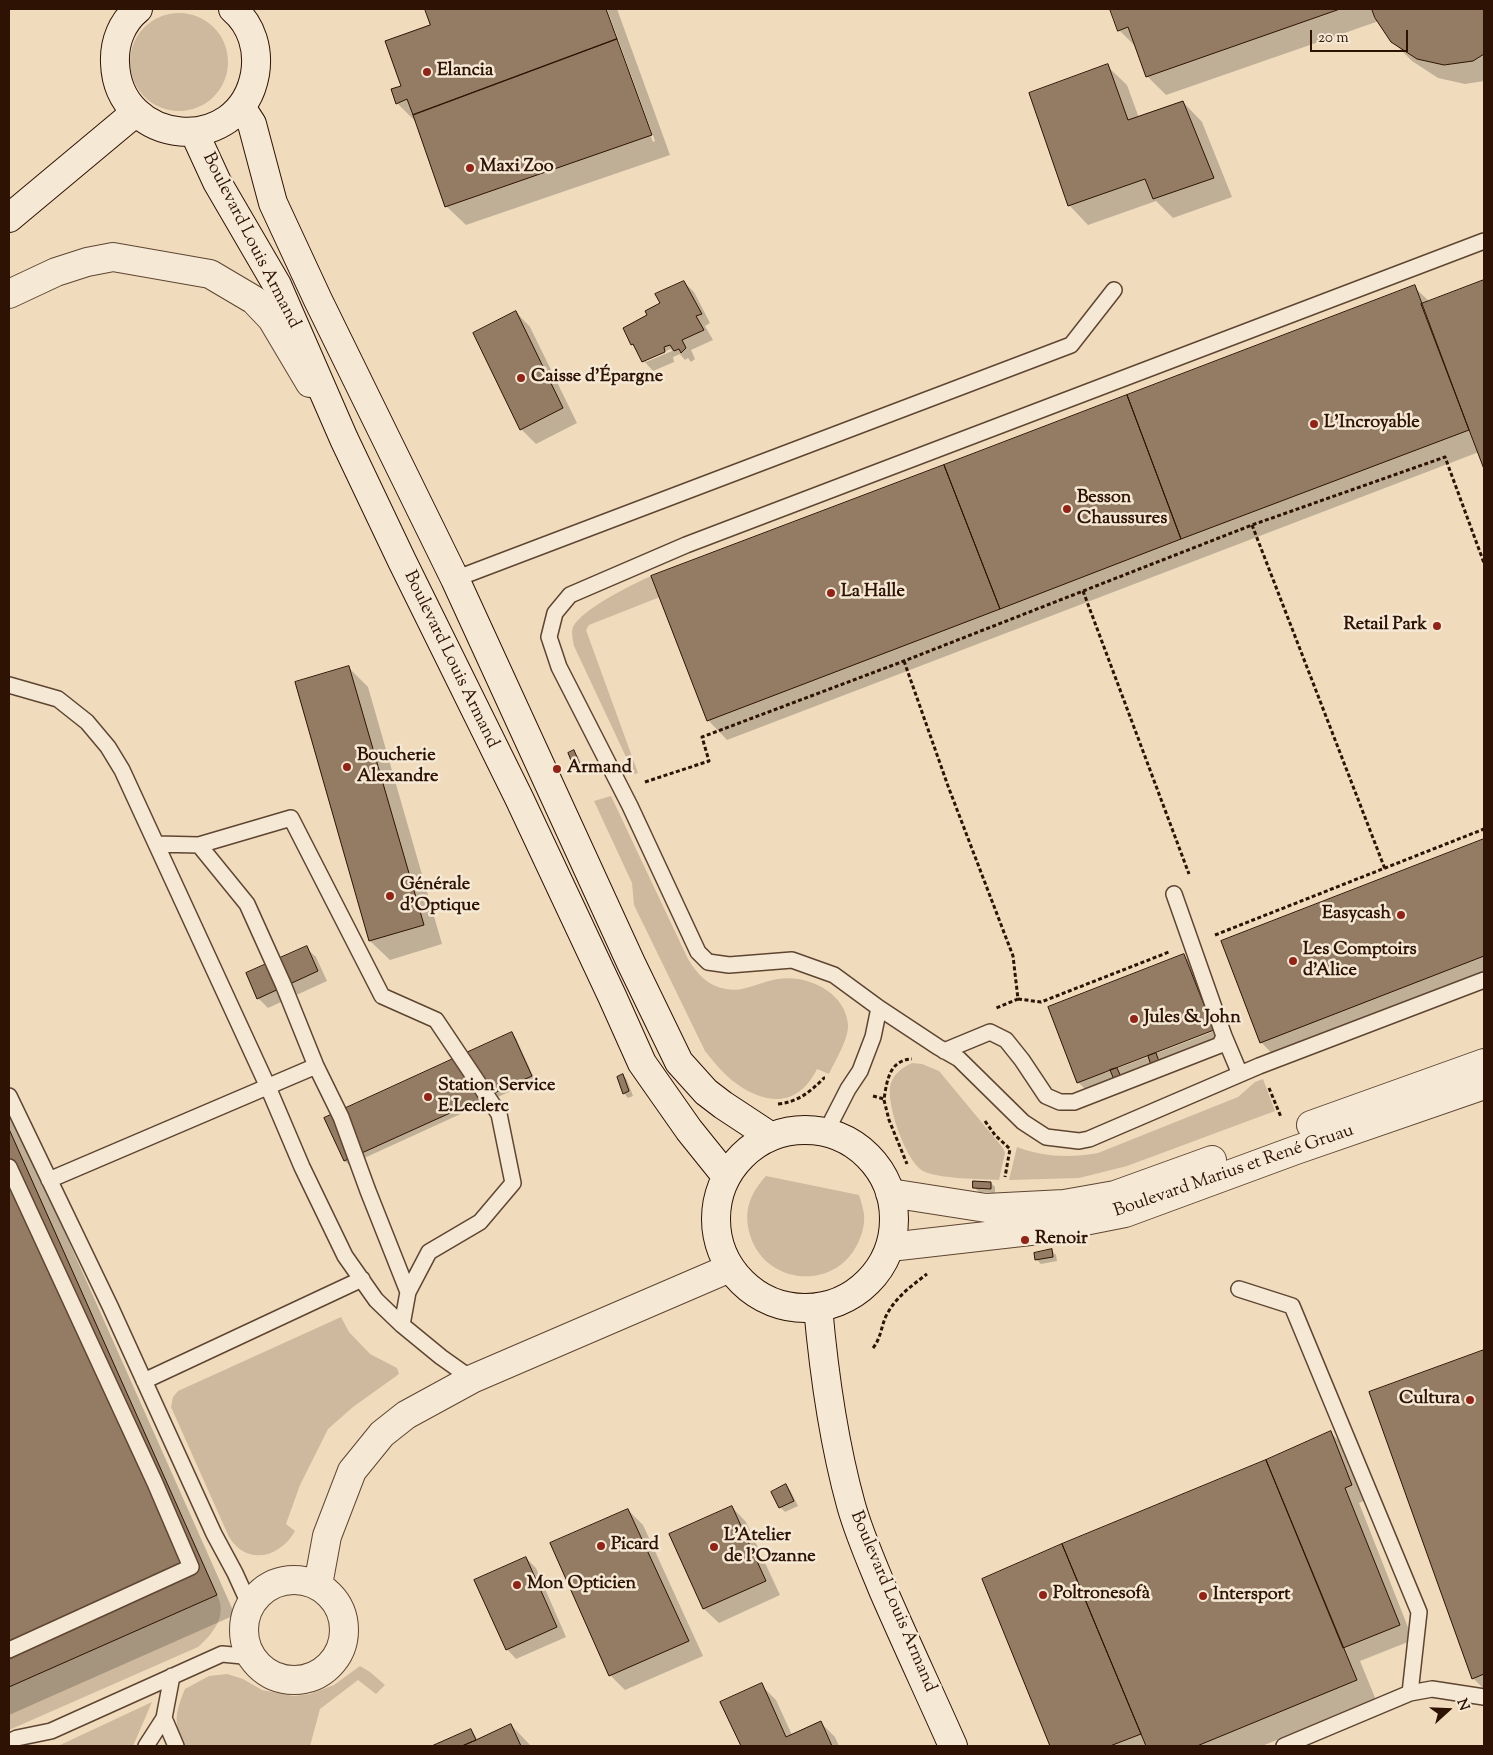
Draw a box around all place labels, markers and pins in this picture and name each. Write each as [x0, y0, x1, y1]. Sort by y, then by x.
place label: Elancia [437, 61, 493, 83]
marker: Elancia [421, 66, 433, 78]
place label: Maxi Zoo [480, 157, 553, 179]
marker: Maxi Zoo [464, 162, 476, 174]
place label: Caisse d'Épargne [531, 367, 663, 389]
marker: Caisse d'Épargne [515, 372, 527, 384]
place label: L'Incroyable [1324, 413, 1420, 435]
marker: L'Incroyable [1308, 418, 1320, 430]
place label: Besson Chaussures [1077, 488, 1167, 530]
marker: Besson Chaussures [1061, 503, 1073, 515]
place label: La Halle [841, 582, 905, 604]
marker: La Halle [825, 587, 837, 599]
place label: Retail Park [1343, 615, 1427, 637]
marker: Retail Park [1431, 620, 1443, 632]
place label: Boucherie Alexandre [357, 746, 438, 789]
place label: Armand [567, 758, 632, 780]
marker: Boucherie Alexandre [341, 761, 353, 773]
marker: Armand [551, 763, 563, 775]
place label: Générale d'Optique [400, 875, 480, 918]
marker: Générale d'Optique [384, 890, 396, 902]
place label: Easycash [1322, 904, 1391, 926]
marker: Easycash [1395, 909, 1407, 921]
place label: Les Comptoirs d'Alice [1303, 940, 1416, 982]
marker: Les Comptoirs d'Alice [1287, 955, 1299, 967]
place label: Jules & John [1144, 1008, 1241, 1030]
marker: Jules & John [1128, 1013, 1140, 1025]
place label: Station Service E.Leclerc [438, 1076, 555, 1118]
marker: Station Service E.Leclerc [422, 1091, 434, 1103]
place label: Renoir [1035, 1229, 1088, 1251]
marker: Renoir [1019, 1234, 1031, 1246]
place label: Cultura [1399, 1389, 1460, 1411]
marker: Cultura [1464, 1394, 1476, 1406]
place label: L'Atelier de l'Ozanne [724, 1526, 816, 1568]
place label: Picard [611, 1535, 659, 1557]
marker: Picard [595, 1540, 607, 1552]
marker: L'Atelier de l'Ozanne [708, 1541, 720, 1553]
place label: Mon Opticien [527, 1574, 636, 1596]
marker: Mon Opticien [511, 1579, 523, 1591]
place label: Poltronesofà [1053, 1584, 1150, 1606]
place label: Intersport [1213, 1585, 1290, 1607]
marker: Poltronesofà [1037, 1589, 1049, 1601]
marker: Intersport [1197, 1590, 1209, 1602]

